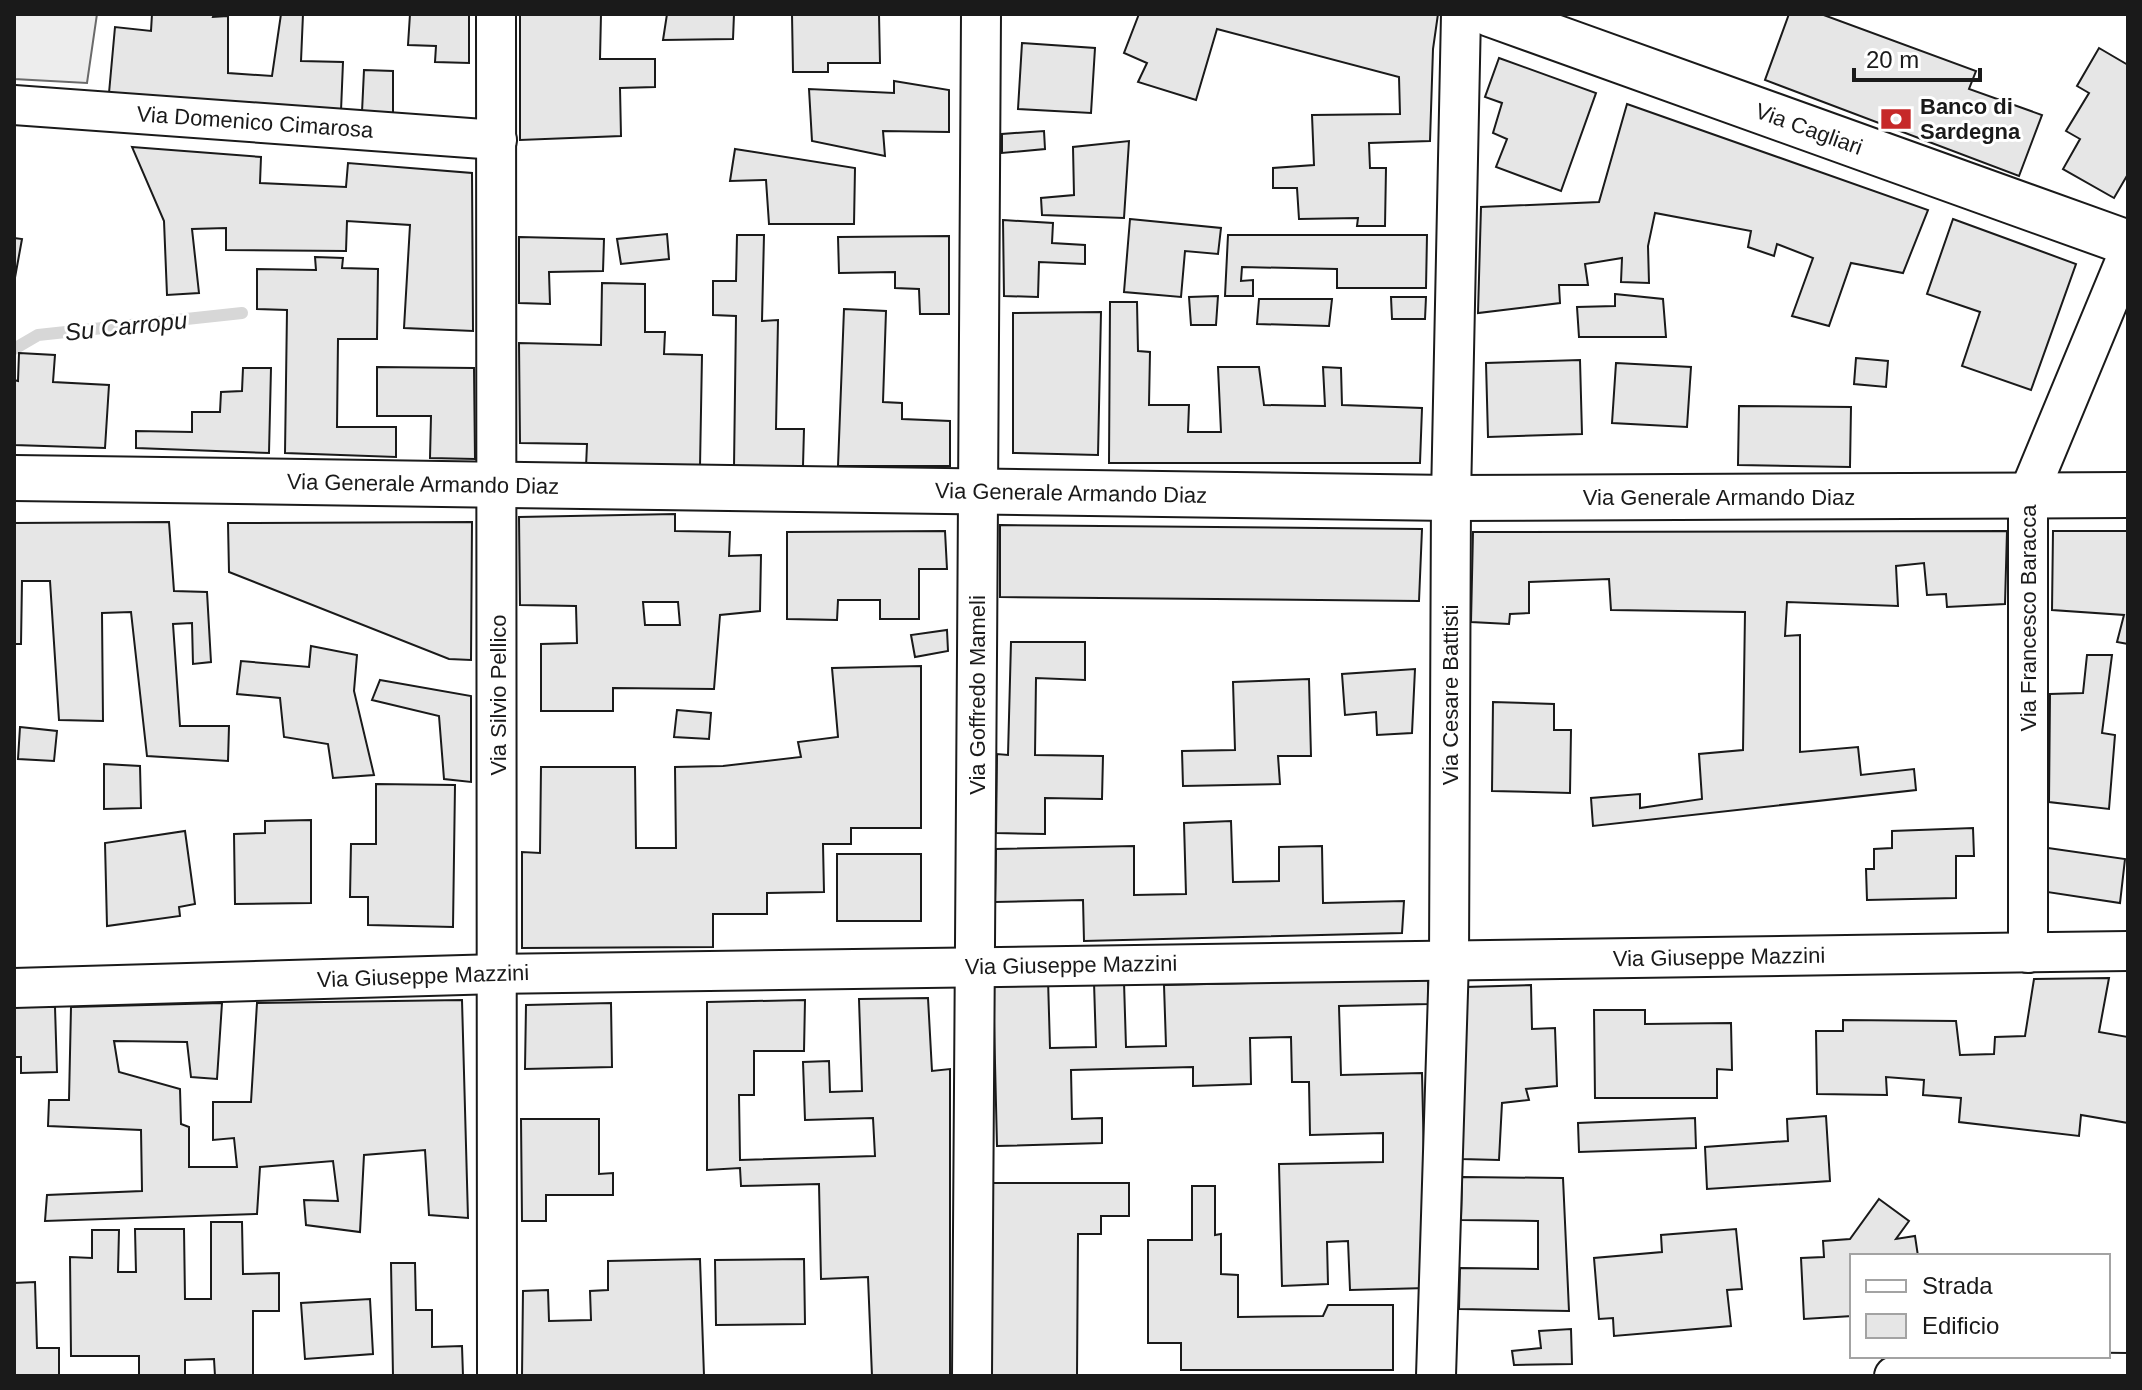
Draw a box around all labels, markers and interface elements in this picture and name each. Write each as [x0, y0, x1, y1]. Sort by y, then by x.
scale bar [1854, 32, 1980, 82]
text: 20 m [1866, 46, 1919, 73]
place label: Banco di Sardegna [1920, 94, 2021, 144]
street label: Via Cagliari [1752, 98, 1866, 160]
street label: Via Domenico Cimarosa [136, 101, 375, 143]
bank icon: Banco di Sardegna [1879, 102, 1913, 136]
water label: Su Carropu [64, 306, 188, 346]
street label: Via Generale Armando Diaz [287, 469, 559, 499]
street label: Via Generale Armando Diaz [935, 478, 1207, 508]
street label: Via Generale Armando Diaz [1583, 485, 1855, 510]
street label: Via Francesco Baracca [2016, 504, 2041, 732]
street label: Via Goffredo Mameli [965, 595, 990, 795]
street label: Via Cesare Battisti [1438, 605, 1463, 785]
street label: Via Silvio Pellico [486, 614, 511, 776]
street label: Via Giuseppe Mazzini [1613, 943, 1825, 971]
street label: Via Giuseppe Mazzini [965, 951, 1177, 979]
street label: Via Giuseppe Mazzini [316, 960, 530, 992]
legend [1850, 1254, 2110, 1358]
text: Strada [1922, 1272, 1993, 1299]
text: Edificio [1922, 1312, 1999, 1339]

